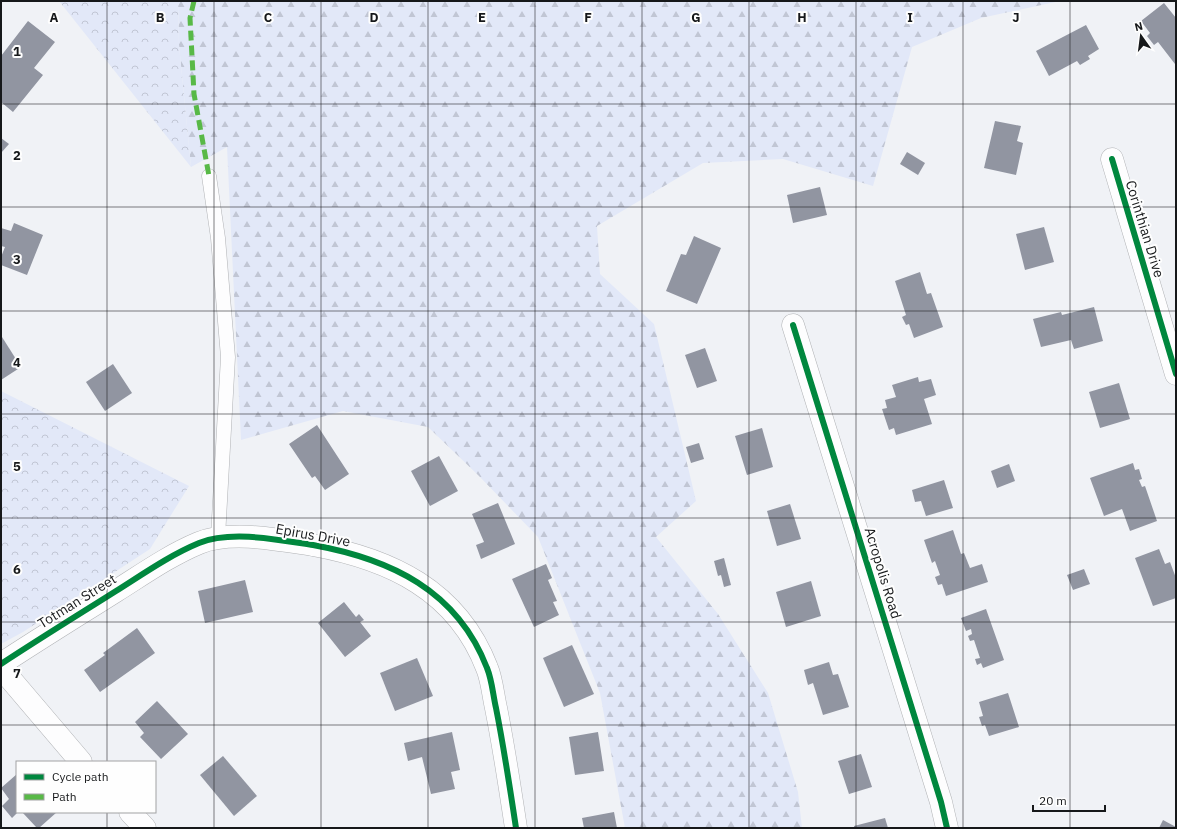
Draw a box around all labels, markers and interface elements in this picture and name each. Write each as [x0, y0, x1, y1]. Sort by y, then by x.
text: A [50, 9, 59, 26]
text: B [156, 9, 165, 26]
text: C [264, 9, 273, 26]
text: D [369, 9, 379, 26]
text: E [478, 9, 486, 26]
text: F [584, 9, 592, 26]
text: G [691, 9, 701, 26]
text: H [797, 9, 807, 26]
text: I [907, 9, 913, 26]
text: J [1012, 9, 1020, 26]
north arrow [1121, 16, 1161, 56]
text: N [1133, 19, 1144, 34]
text: 1 [13, 43, 21, 60]
text: 2 [13, 147, 21, 164]
street label: Corinthian Drive [1122, 178, 1168, 280]
text: 3 [13, 251, 21, 268]
text: 4 [13, 354, 21, 371]
text: 5 [13, 458, 21, 475]
street label: Epirus Drive [274, 520, 352, 550]
street label: Acropolis Road [861, 525, 905, 621]
text: 6 [13, 561, 21, 578]
street label: Totman Street [34, 570, 120, 632]
text: 7 [13, 665, 21, 682]
legend [16, 761, 156, 813]
text: Cycle path [52, 769, 109, 784]
scale bar [1033, 787, 1105, 813]
text: Path [52, 789, 77, 804]
text: 20 m [1039, 793, 1067, 808]

